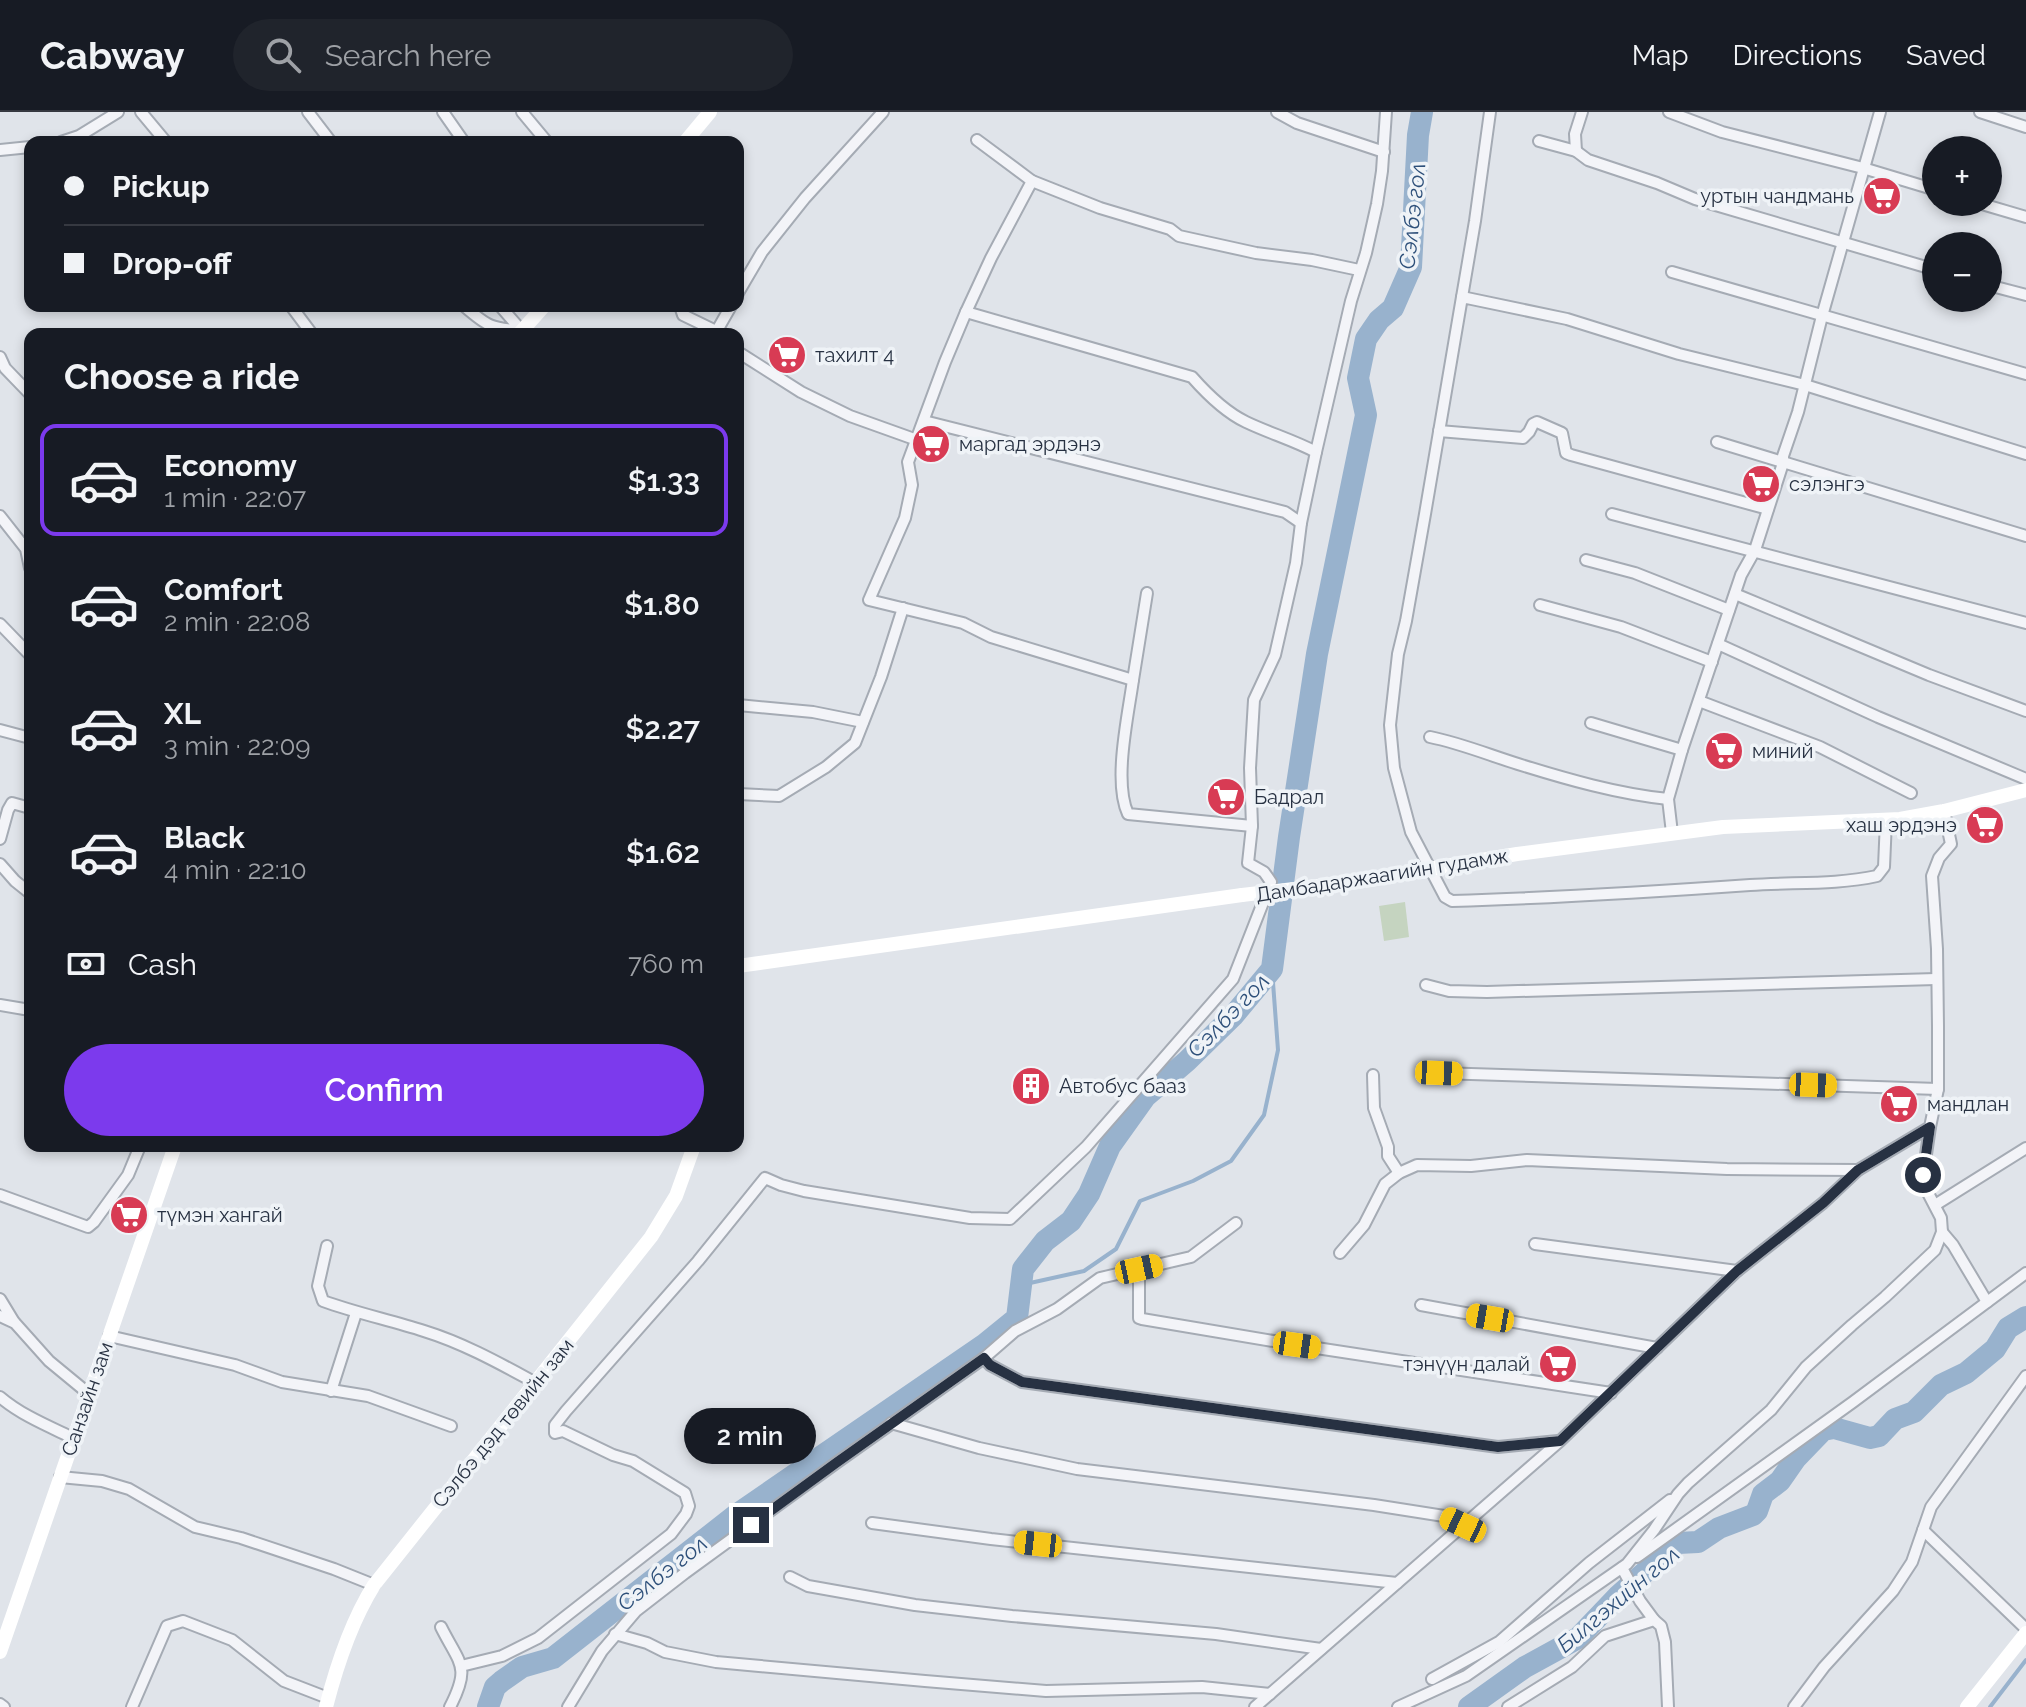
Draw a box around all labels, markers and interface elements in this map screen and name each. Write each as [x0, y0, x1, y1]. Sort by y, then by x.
search box [233, 19, 793, 91]
text: Cabway [40, 33, 185, 78]
icon: search [261, 33, 305, 77]
text: Search here [325, 38, 491, 73]
text: Map [1632, 39, 1689, 72]
text: Directions [1733, 39, 1862, 72]
text: Saved [1906, 39, 1986, 72]
map controls [1922, 136, 2002, 312]
button: + [1922, 136, 2002, 216]
water label: Сэлбэ гол [1393, 161, 1431, 271]
text: Pickup [112, 169, 210, 204]
supermarket icon: уртын чандмань [1861, 175, 1903, 217]
place label: уртын чандмань [1700, 184, 1854, 208]
button: − [1922, 232, 2002, 312]
text: Drop-off [112, 246, 232, 281]
supermarket icon: тахилт 4 [766, 334, 808, 376]
place label: тахилт 4 [815, 343, 894, 367]
text: Choose a ride [64, 355, 299, 397]
supermarket icon: маргад эрдэнэ [910, 423, 952, 465]
place label: маргад эрдэнэ [959, 432, 1101, 456]
icon: car [68, 444, 140, 516]
text: Economy [164, 448, 297, 483]
text: $1.33 [628, 463, 700, 498]
supermarket icon: сэлэнгэ [1740, 463, 1782, 505]
place label: сэлэнгэ [1789, 472, 1865, 496]
text: 1 min · 22:07 [164, 483, 306, 513]
icon: car [68, 568, 140, 640]
text: Comfort [164, 572, 283, 607]
text: $1.80 [624, 587, 700, 622]
text: 2 min · 22:08 [164, 607, 310, 637]
icon: car [68, 692, 140, 764]
text: XL [164, 696, 201, 731]
text: $2.27 [625, 711, 700, 746]
supermarket icon: миний [1703, 730, 1745, 772]
text: 3 min · 22:09 [164, 731, 311, 761]
place label: миний [1752, 739, 1813, 763]
supermarket icon: Бадрал [1205, 776, 1247, 818]
place label: Бадрал [1254, 785, 1324, 809]
supermarket icon: хаш эрдэнэ [1964, 804, 2006, 846]
place label: хаш эрдэнэ [1846, 813, 1957, 837]
icon: car [68, 816, 140, 888]
text: Black [164, 820, 245, 855]
text: $1.62 [626, 835, 700, 870]
street label: Дамбадаржаагийн гудамж [1254, 843, 1510, 907]
text: 4 min · 22:10 [164, 855, 307, 885]
icon: cash [64, 942, 108, 986]
text: Cash [128, 947, 197, 982]
text: 760 m [628, 949, 704, 979]
water label: Сэлбэ гол [1182, 968, 1274, 1062]
button: Confirm [64, 1044, 704, 1136]
car [1415, 1060, 1463, 1086]
building icon: Автобус бааз [1010, 1065, 1052, 1107]
car [1789, 1072, 1837, 1098]
place label: Автобус бааз [1059, 1074, 1186, 1098]
supermarket icon: мандлан [1878, 1083, 1920, 1125]
place label: мандлан [1927, 1092, 2009, 1116]
route start [1905, 1157, 1941, 1193]
supermarket icon: түмэн хангай [108, 1194, 150, 1236]
place label: түмэн хангай [157, 1203, 283, 1227]
car [1113, 1252, 1165, 1286]
car [1464, 1302, 1516, 1334]
car [1272, 1330, 1322, 1360]
street label: Сэлбэ дэд төвийн зам [427, 1334, 579, 1512]
street label: Санзайн зам [56, 1339, 118, 1459]
supermarket icon: тэнүүн далай [1537, 1343, 1579, 1385]
place label: тэнүүн далай [1403, 1352, 1530, 1376]
callout: 2 min [685, 1409, 817, 1465]
text: 2 min [717, 1421, 783, 1451]
car [1436, 1504, 1490, 1546]
route end [733, 1507, 769, 1543]
water label: Сэлбэ гол [612, 1530, 712, 1616]
car [1013, 1530, 1063, 1558]
water label: Билгэхийн гол [1552, 1540, 1684, 1658]

